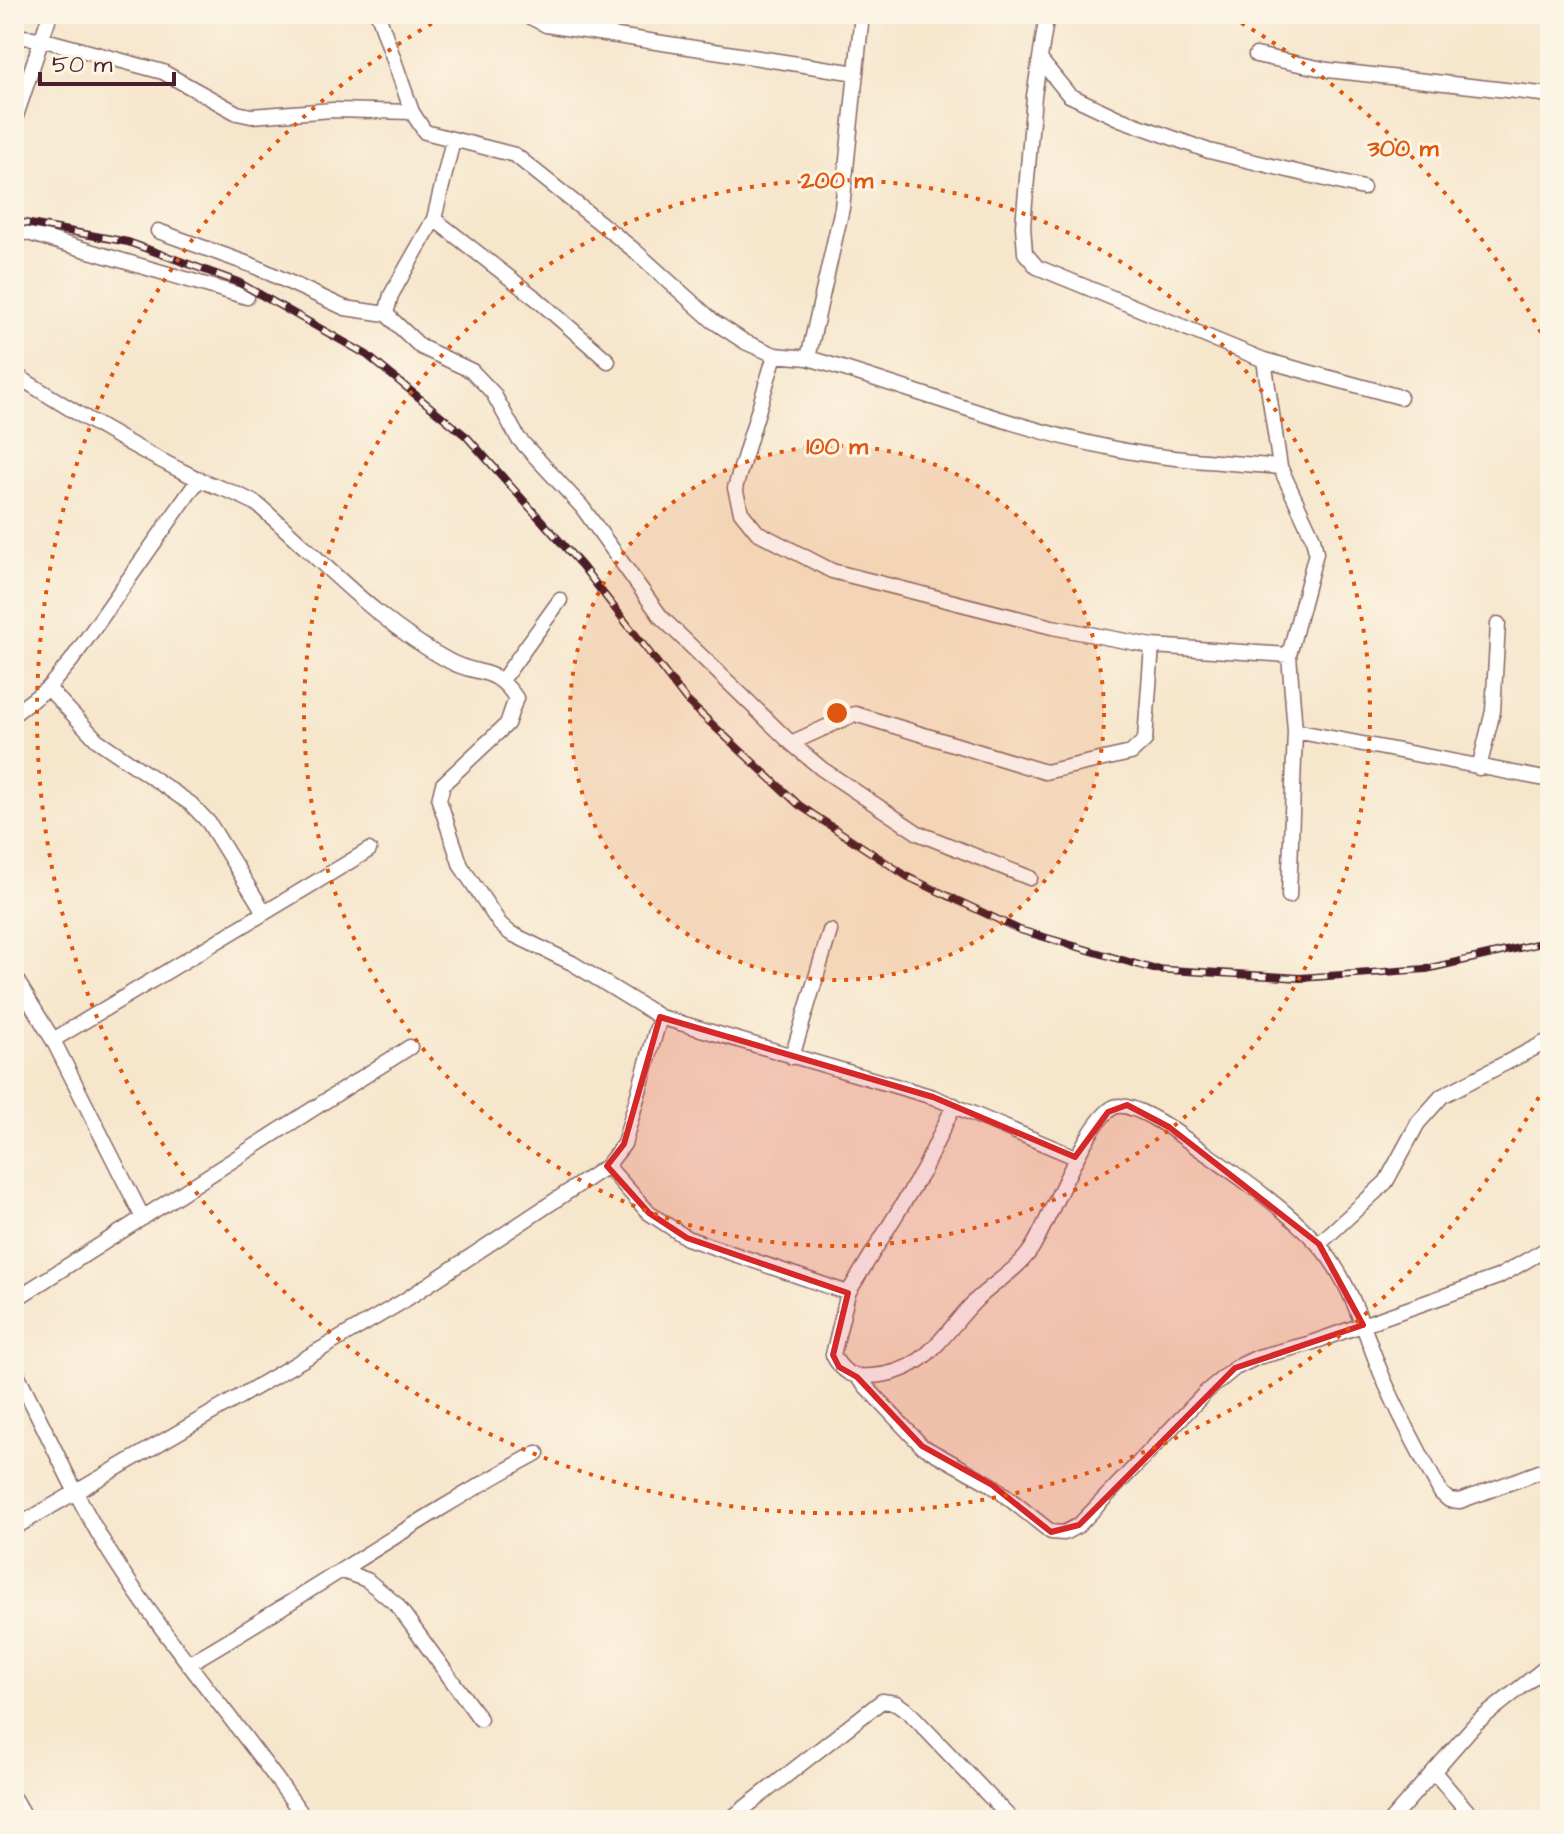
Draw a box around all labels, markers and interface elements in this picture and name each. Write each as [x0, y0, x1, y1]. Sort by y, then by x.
scale bar [40, 36, 174, 86]
text: 50 m [52, 48, 113, 82]
text: 300 m [1367, 132, 1439, 166]
text: 200 m [800, 164, 873, 198]
text: 100 m [806, 430, 868, 464]
centre of rings [823, 699, 851, 727]

